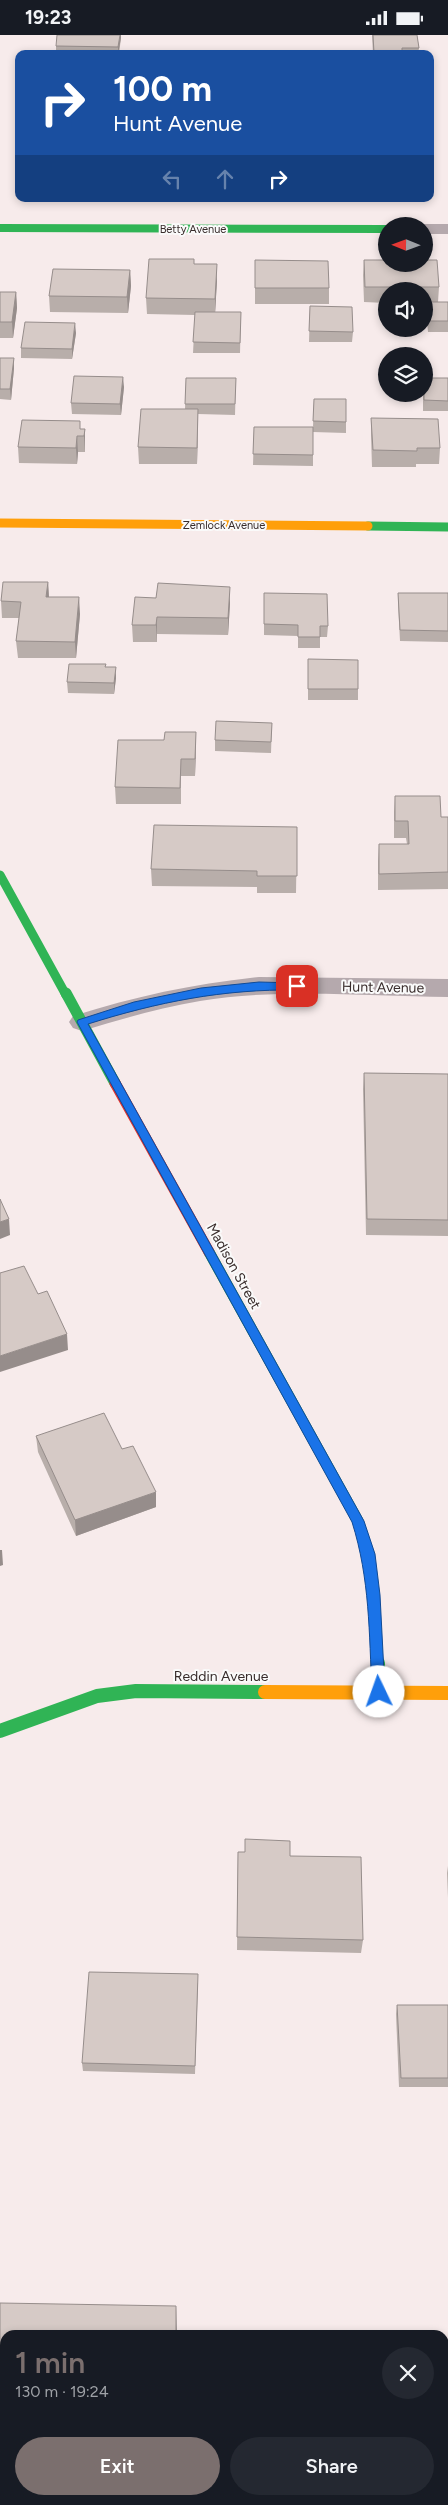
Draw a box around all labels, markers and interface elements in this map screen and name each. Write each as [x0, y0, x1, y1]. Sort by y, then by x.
text: 19:23 [25, 6, 71, 29]
text: 100 m [113, 68, 212, 110]
icon: right [30, 70, 95, 135]
text: Hunt Avenue [113, 110, 242, 137]
icon: left [158, 165, 186, 193]
icon: ahead [211, 165, 239, 193]
icon: right [264, 165, 292, 193]
north arrow [378, 217, 432, 273]
map controls [378, 217, 433, 402]
street label: Betty Avenue [160, 223, 226, 236]
button: sound [378, 282, 433, 337]
button: layers [378, 347, 433, 402]
street label: Zemlock Avenue [183, 519, 265, 532]
pin [276, 965, 318, 1007]
icon: arrive [283, 972, 311, 1000]
street label: Hunt Avenue [342, 978, 425, 997]
street label: Madison Street [203, 1220, 264, 1312]
position arrow [352, 1665, 404, 1717]
street label: Reddin Avenue [174, 1668, 269, 1685]
text: 1 min [15, 2344, 85, 2381]
button: close [382, 2347, 434, 2399]
text: 130 m · 19:24 [15, 2382, 109, 2401]
button: Exit [15, 2437, 220, 2495]
button: Share [230, 2437, 434, 2495]

